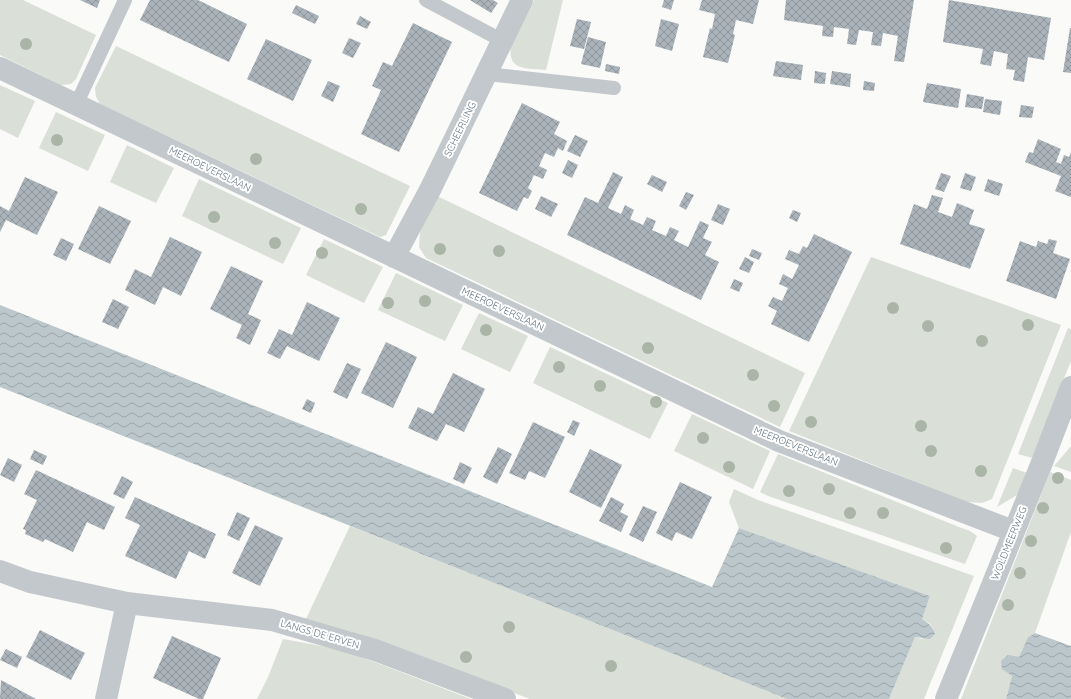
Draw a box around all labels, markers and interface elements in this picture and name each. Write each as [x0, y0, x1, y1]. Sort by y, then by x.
street label: SCHEERLING [441, 99, 479, 159]
street label: MEEROEVERSLAAN [167, 143, 253, 195]
street label: MEEROEVERSLAAN [460, 284, 546, 334]
street label: MEEROEVERSLAAN [752, 423, 840, 469]
street label: WOLDMEERWEG [988, 504, 1030, 582]
street label: LANGS DE ERVEN [279, 616, 361, 652]

